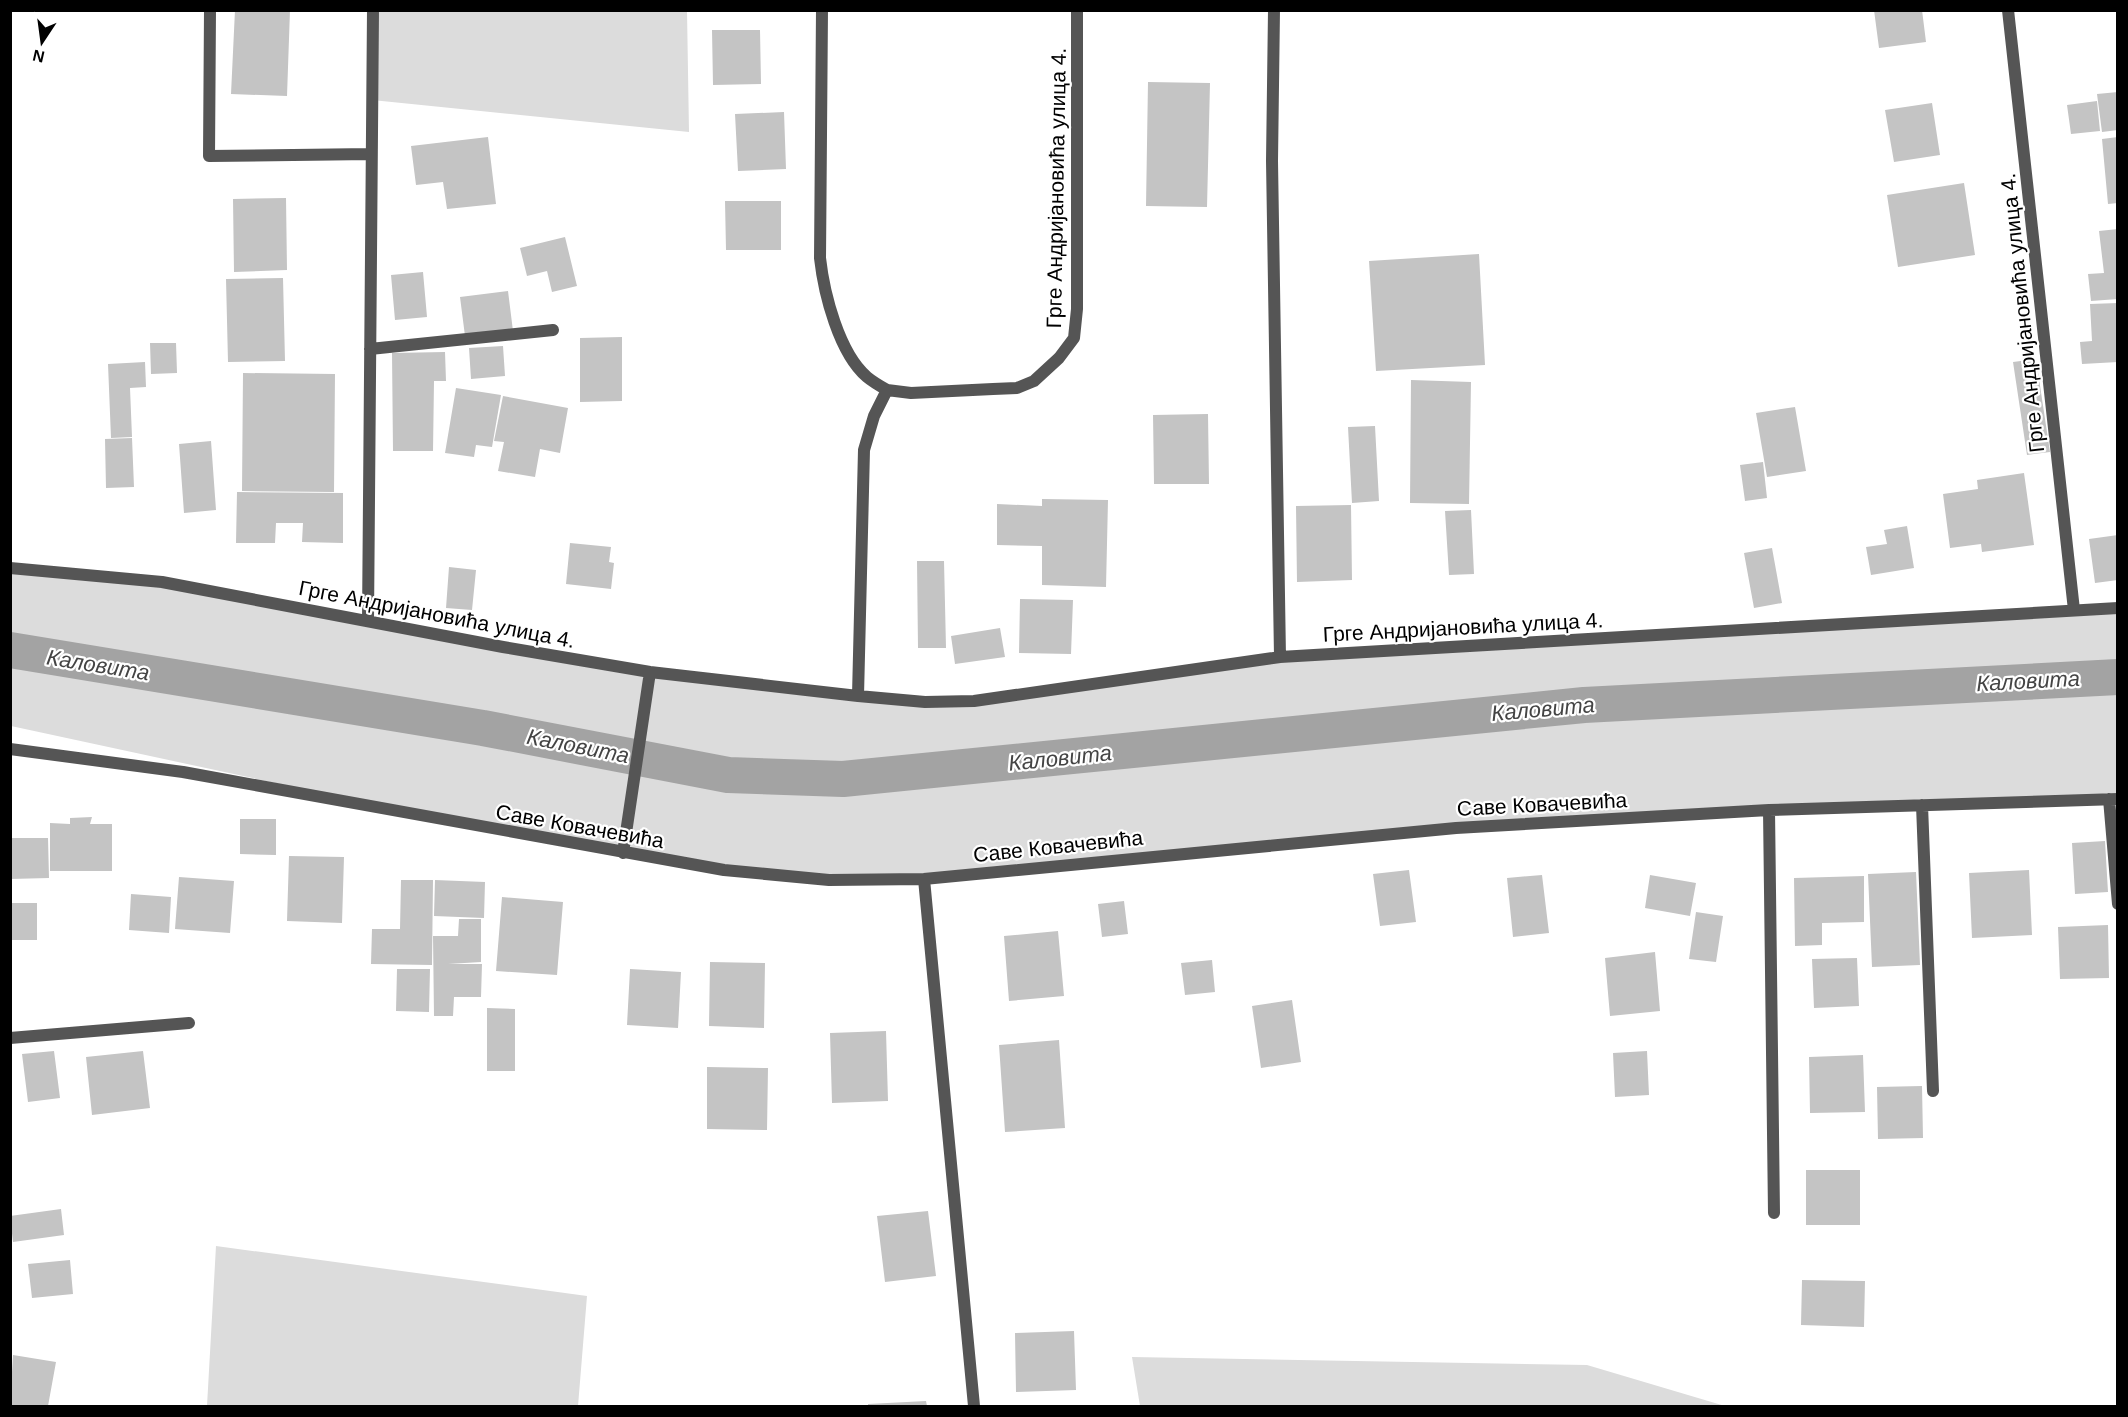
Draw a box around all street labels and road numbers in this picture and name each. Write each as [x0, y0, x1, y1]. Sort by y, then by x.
street label: Грге Андријановића улица 4. [1042, 48, 1070, 328]
street label: Грге Андријановића улица 4. [1996, 172, 2048, 454]
street label: Грге Андријановића улица 4. [297, 576, 577, 652]
street label: Грге Андријановића улица 4. [1322, 608, 1604, 646]
street label: Саве Ковачевића [1456, 788, 1628, 820]
street label: Саве Ковачевића [494, 800, 666, 852]
street label: Саве Ковачевића [972, 826, 1144, 866]

